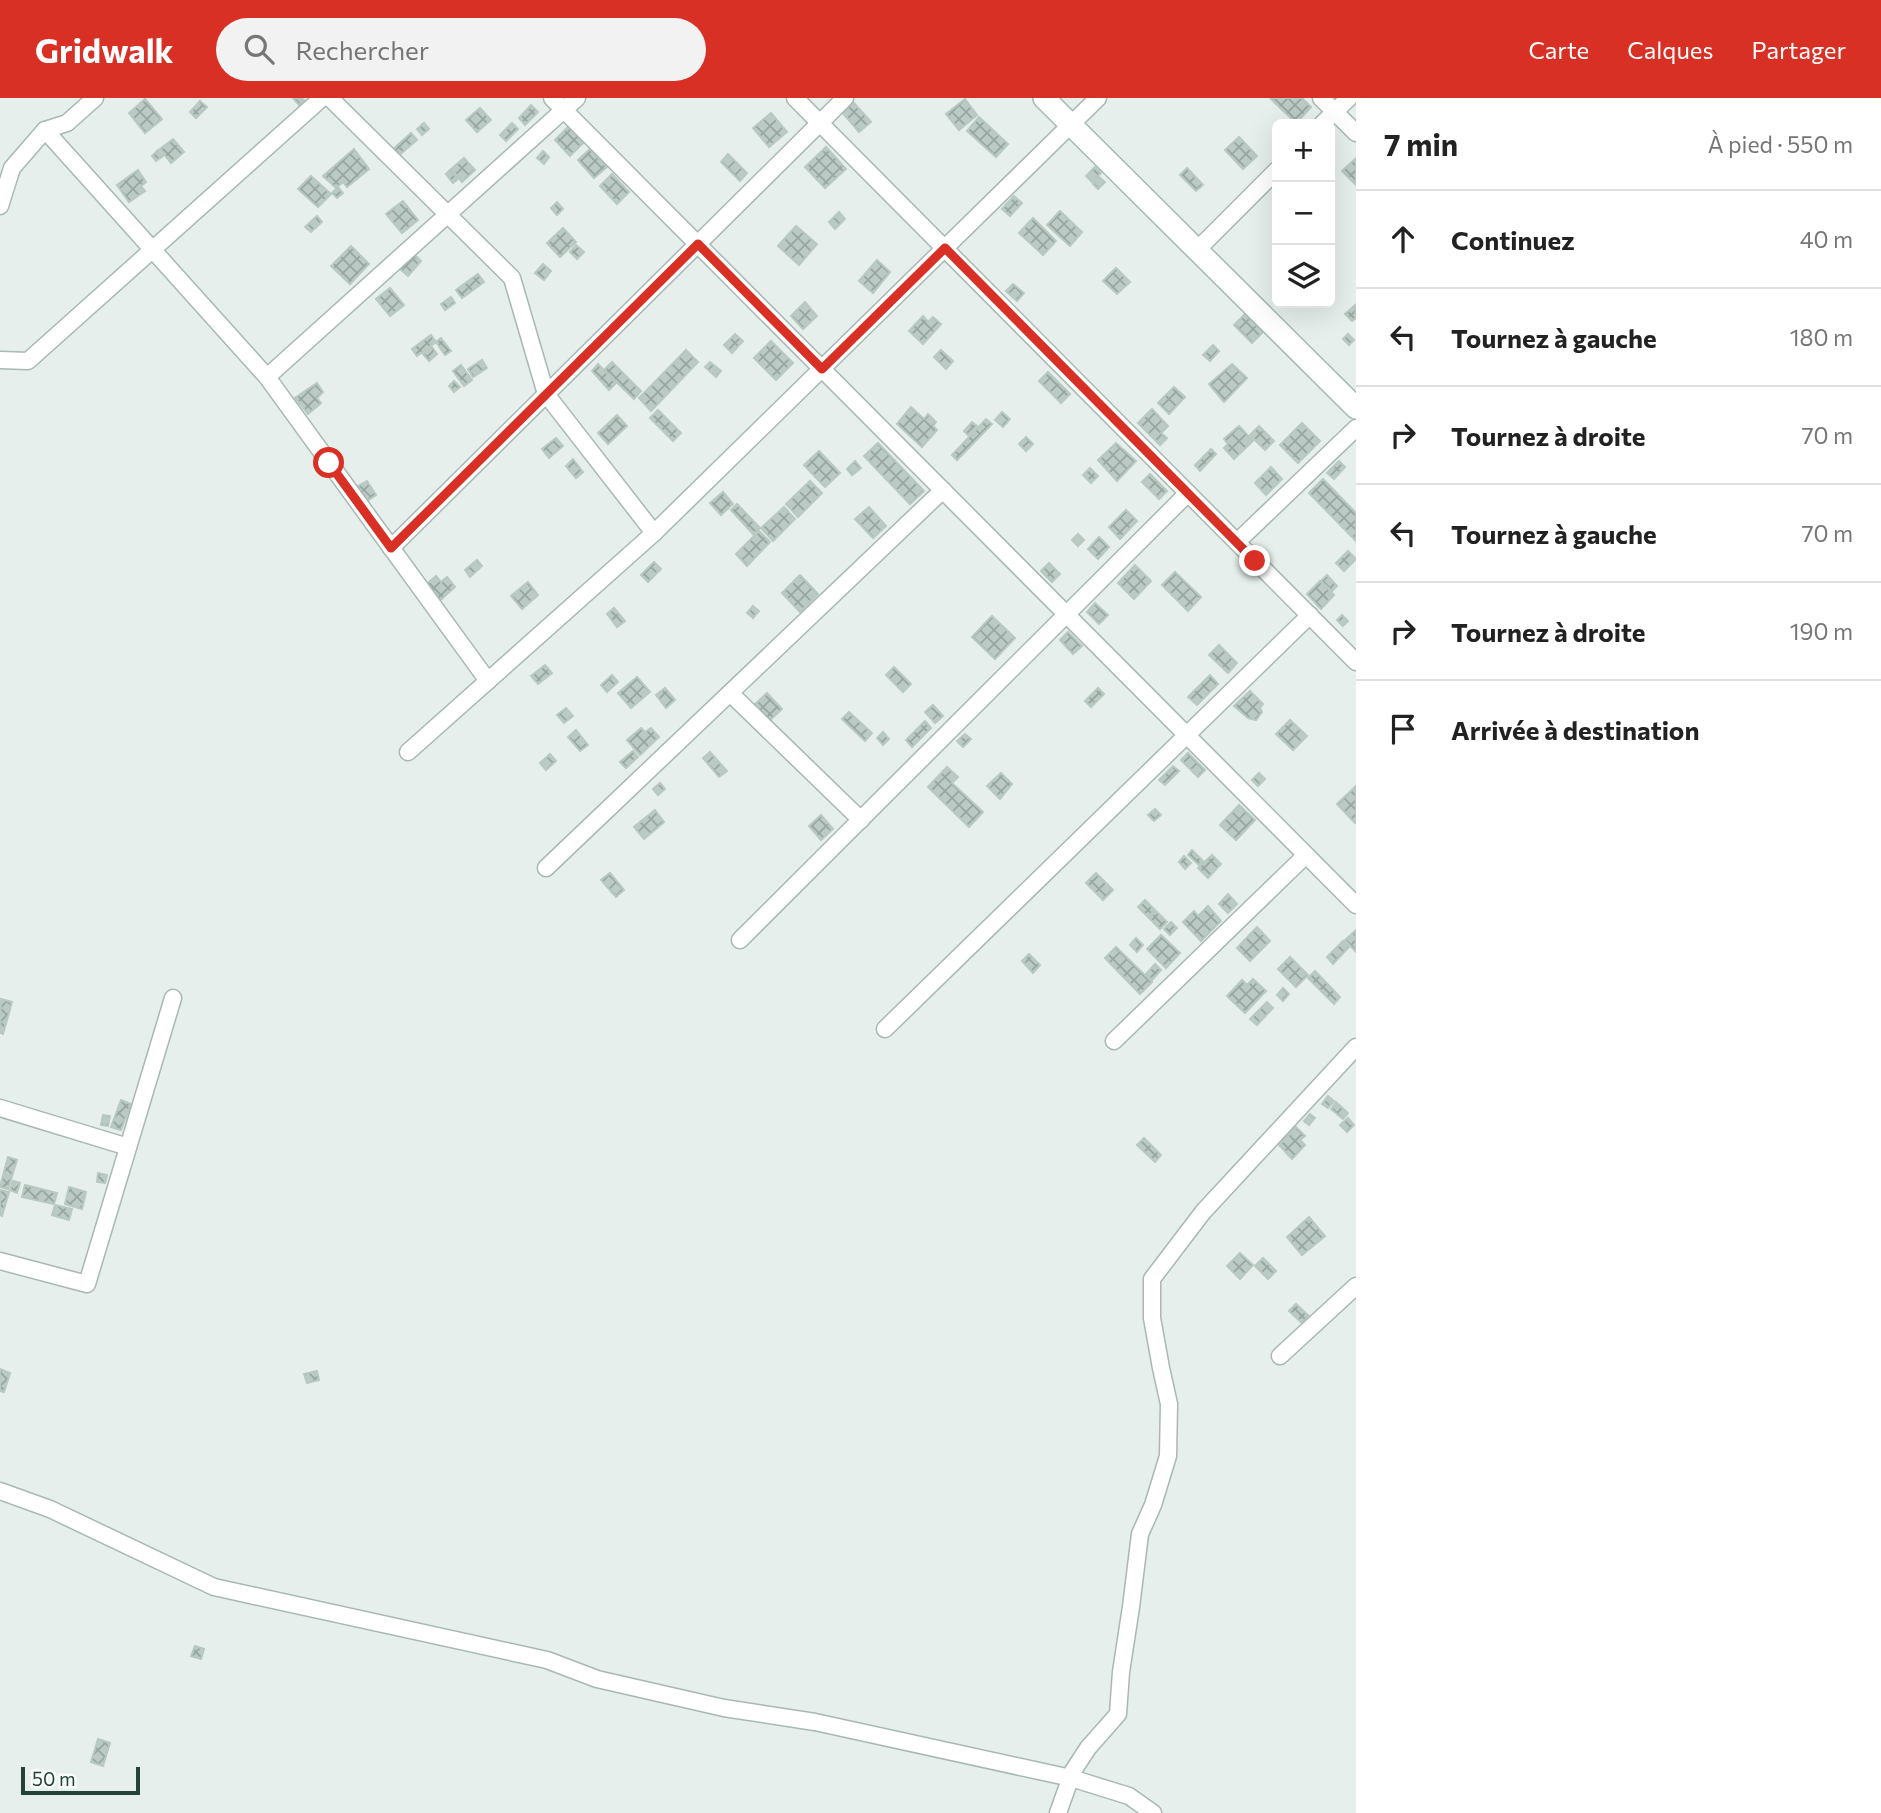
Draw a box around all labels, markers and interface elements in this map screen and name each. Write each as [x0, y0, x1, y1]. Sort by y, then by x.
search box [216, 18, 706, 81]
text: Gridwalk [35, 29, 174, 70]
icon: search [240, 30, 278, 68]
text: Rechercher [296, 34, 429, 65]
text: Carte [1528, 35, 1589, 64]
text: Calques [1627, 35, 1713, 64]
text: Partager [1751, 35, 1846, 64]
map controls [1272, 119, 1335, 308]
button: + [1272, 119, 1335, 182]
text: 7 min [1384, 125, 1458, 162]
text: À pied · 550 m [1708, 130, 1853, 158]
button: − [1272, 182, 1335, 245]
icon: ahead [1384, 220, 1422, 258]
text: Continuez [1451, 224, 1575, 255]
text: 40 m [1800, 225, 1853, 253]
button: layers [1272, 245, 1335, 308]
icon: left [1384, 318, 1422, 356]
text: Tournez à gauche [1451, 322, 1657, 353]
text: 180 m [1790, 323, 1853, 351]
icon: right [1384, 416, 1422, 454]
text: Tournez à droite [1451, 420, 1646, 451]
text: 70 m [1801, 421, 1853, 449]
route start [313, 447, 344, 478]
icon: left [1384, 514, 1422, 552]
text: Tournez à gauche [1451, 518, 1657, 549]
text: 70 m [1801, 519, 1853, 547]
route end [1239, 545, 1270, 576]
icon: right [1384, 612, 1422, 650]
text: Tournez à droite [1451, 616, 1646, 647]
text: 190 m [1790, 617, 1853, 645]
icon: arrive [1384, 710, 1422, 748]
text: Arrivée à destination [1451, 714, 1699, 745]
scale bar [21, 1764, 140, 1796]
text: 50 m [32, 1767, 76, 1790]

